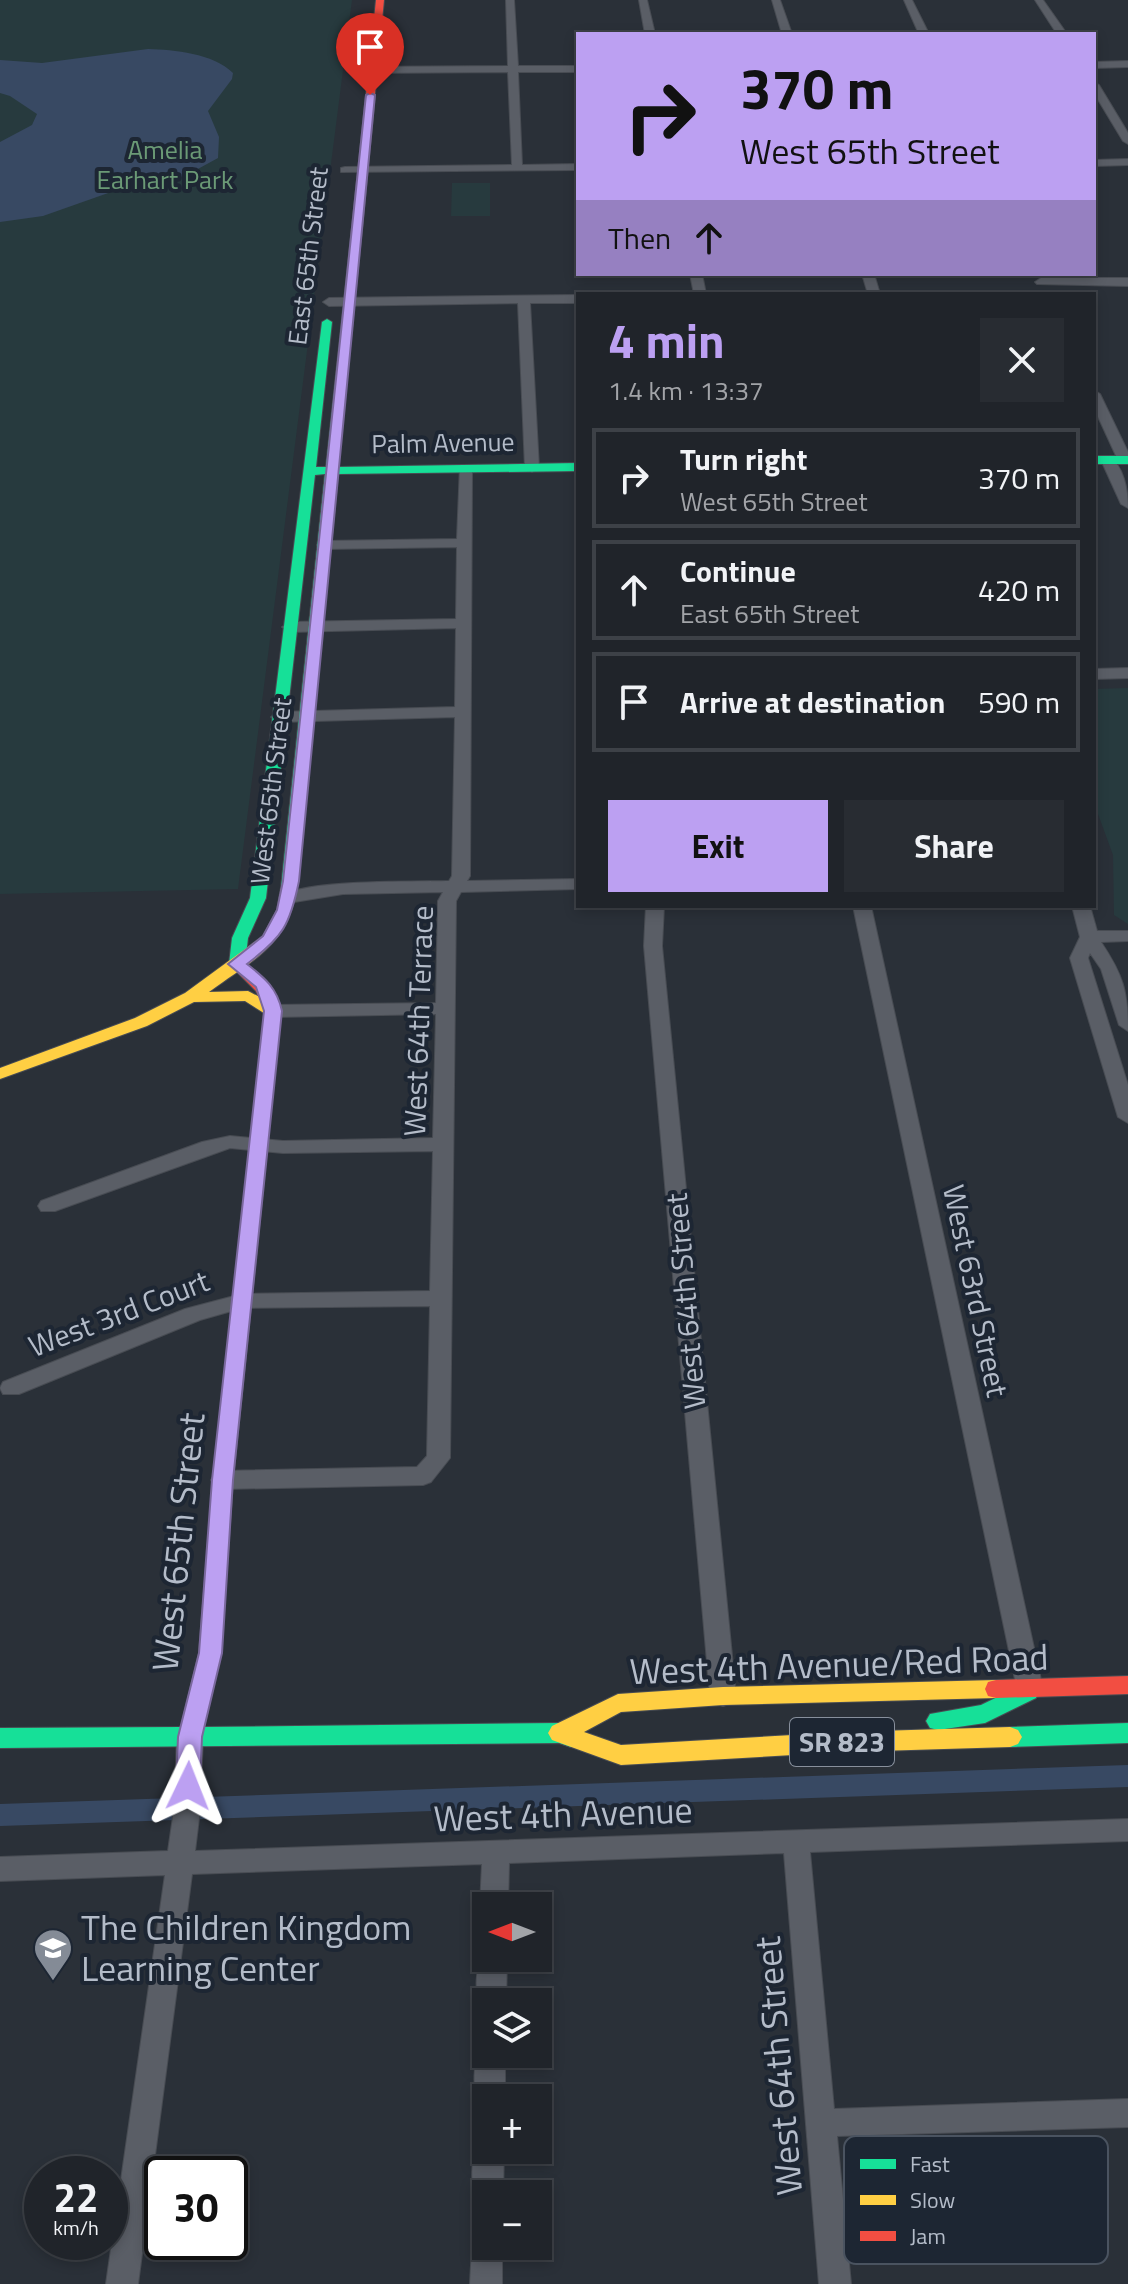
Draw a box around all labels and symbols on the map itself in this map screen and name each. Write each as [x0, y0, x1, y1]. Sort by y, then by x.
pin [336, 13, 404, 95]
park label: Amelia Earhart Park [97, 130, 234, 199]
street label: East 65th Street [277, 165, 338, 347]
street label: Palm Avenue [371, 422, 515, 463]
street label: West 65th Street [240, 695, 301, 886]
street label: West 64th Terrace [391, 905, 445, 1137]
street label: West 63rd Street [931, 1181, 1021, 1401]
street label: West 64th Street [653, 1191, 717, 1411]
street label: West 3rd Court [22, 1257, 216, 1369]
street label: West 65th Street [137, 1410, 218, 1674]
street label: West 4th Avenue/Red Road [629, 1629, 1049, 1698]
road number: SR 823 [790, 1718, 894, 1766]
position arrow [146, 1744, 230, 1828]
street label: West 4th Avenue [432, 1781, 694, 1846]
north arrow [472, 1892, 552, 1972]
place label: The Children Kingdom Learning Center [81, 1899, 411, 1995]
school or university icon: The Children Kingdom Learning Center [32, 1927, 74, 1982]
street label: West 64th Street [739, 1934, 816, 2198]
legend [844, 2136, 1108, 2264]
text: Fast [910, 2147, 950, 2181]
speed limit sign: 30 [144, 2156, 248, 2260]
text: Slow [910, 2183, 956, 2217]
text: Jam [910, 2219, 946, 2253]

